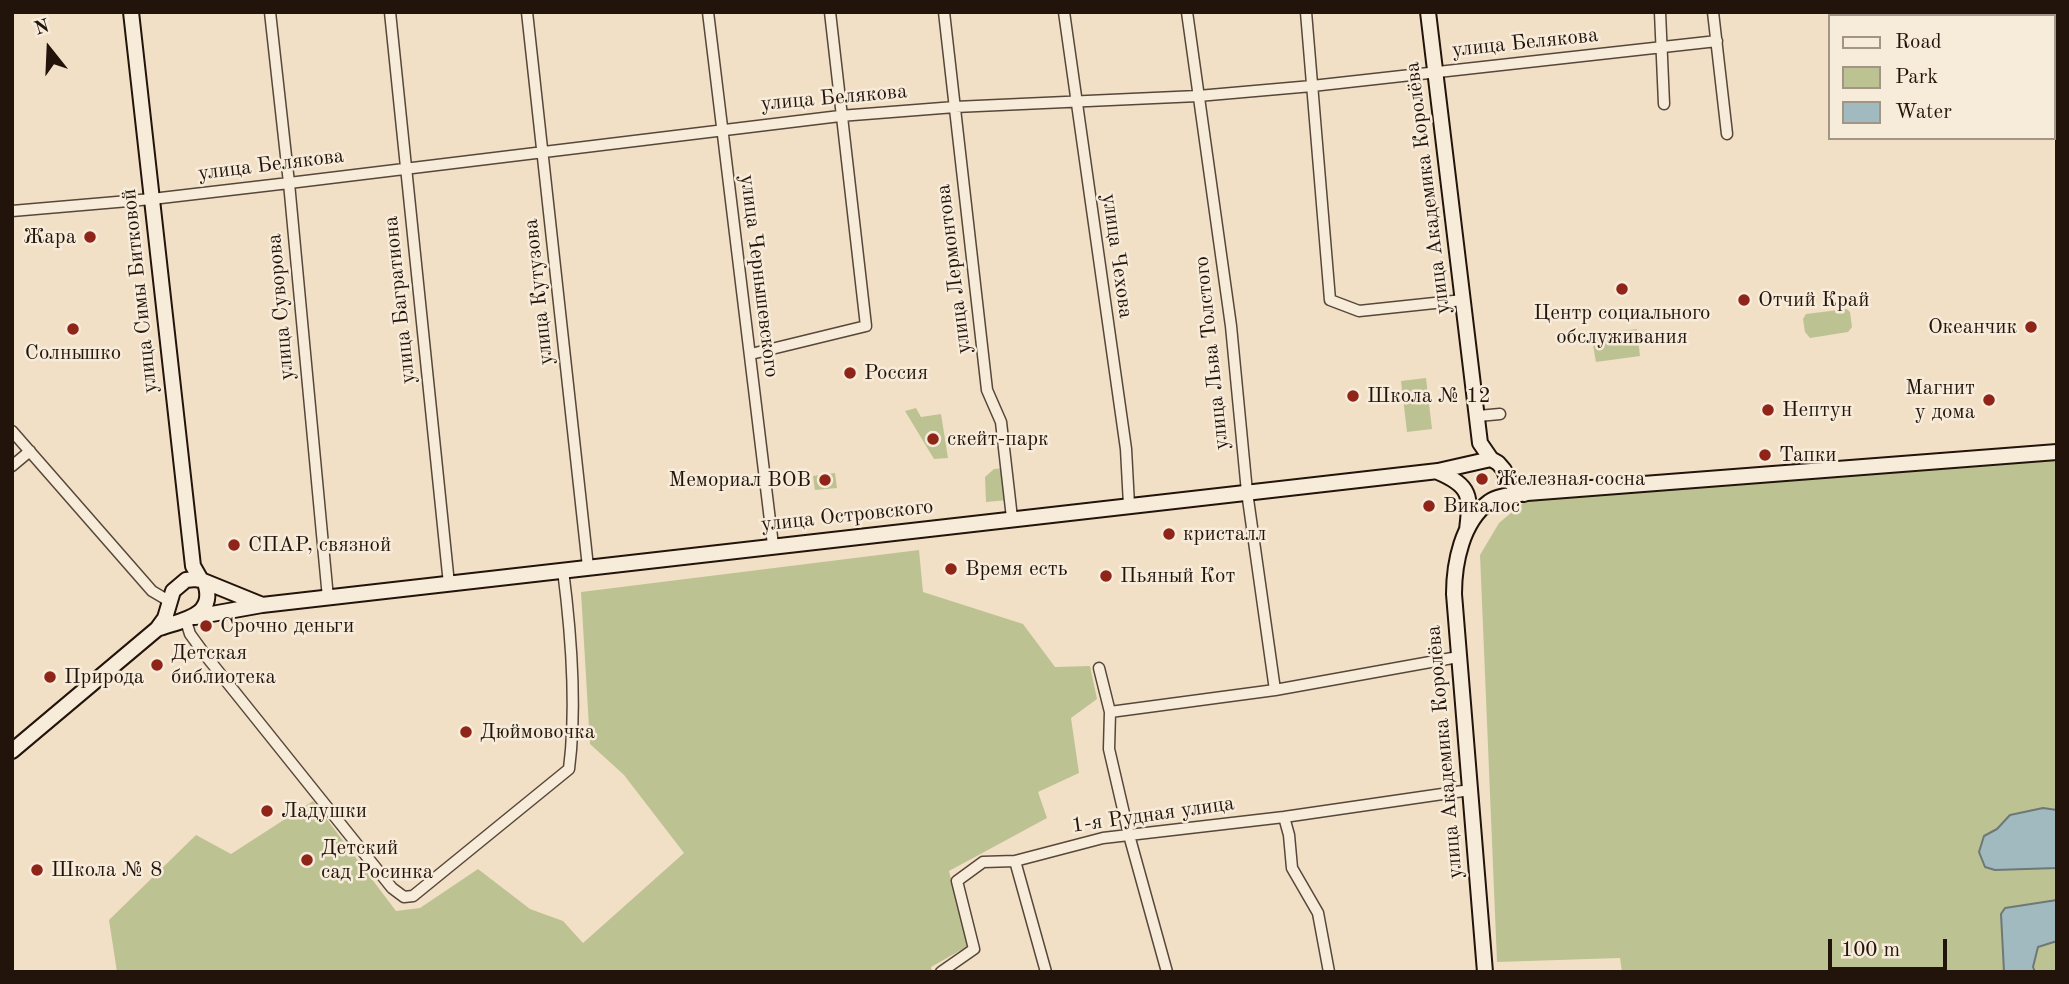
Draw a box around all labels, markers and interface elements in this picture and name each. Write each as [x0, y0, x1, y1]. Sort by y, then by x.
north arrow [14, 14, 84, 84]
legend [1828, 14, 2055, 140]
text: N [33, 17, 52, 40]
street label: улица Белякова [1451, 23, 1599, 63]
text: Road [1895, 32, 1942, 53]
street label: улица Академика Королёва [1400, 60, 1456, 316]
text: Park [1895, 67, 1938, 88]
street label: улица Белякова [760, 79, 908, 117]
text: Water [1895, 102, 1952, 123]
street label: улица Белякова [196, 144, 346, 186]
street label: улица Чернышевского [734, 173, 784, 379]
street label: улица Лермонтова [931, 182, 977, 356]
street label: улица Симы Битковой [117, 187, 163, 395]
street label: улица Чехова [1096, 192, 1138, 320]
street label: улица Багратиона [379, 215, 421, 385]
street label: улица Кутузова [519, 218, 559, 366]
place label: Жара [23, 224, 76, 250]
marker: Жара [82, 229, 98, 245]
street label: улица Суворова [262, 233, 300, 381]
street label: улица Льва Толстого [1189, 255, 1235, 451]
marker: Центр социального обслуживания [1614, 281, 1630, 297]
place label: Отчий Край [1758, 287, 1869, 313]
marker: Отчий Край [1736, 292, 1752, 308]
place label: Центр социального обслуживания [1533, 300, 1711, 350]
place label: Океанчик [1928, 314, 2017, 340]
marker: Океанчик [2023, 319, 2039, 335]
marker: Солнышко [65, 321, 81, 337]
place label: Солнышко [25, 340, 121, 366]
place label: Россия [864, 360, 928, 386]
marker: Россия [842, 365, 858, 381]
place label: Магнит у дома [1905, 375, 1975, 425]
place label: Школа № 12 [1367, 383, 1491, 409]
marker: Школа № 12 [1345, 388, 1361, 404]
marker: Магнит у дома [1981, 392, 1997, 408]
place label: Нептун [1782, 397, 1852, 423]
marker: Нептун [1760, 402, 1776, 418]
place label: скейт-парк [947, 426, 1049, 452]
marker: скейт-парк [925, 431, 941, 447]
place label: Тапки [1779, 442, 1837, 468]
marker: Тапки [1757, 447, 1773, 463]
place label: Железная сосна [1496, 466, 1645, 492]
place label: Мемориал ВОВ [669, 467, 811, 493]
marker: Железная сосна [1474, 471, 1490, 487]
marker: Мемориал ВОВ [817, 472, 833, 488]
place label: Викалос [1443, 493, 1520, 519]
street label: улица Островского [759, 494, 935, 538]
marker: Викалос [1421, 498, 1437, 514]
place label: кристалл [1183, 521, 1266, 547]
marker: кристалл [1161, 526, 1177, 542]
place label: СПАР, связной [248, 532, 391, 558]
marker: СПАР, связной [226, 537, 242, 553]
place label: Время есть [965, 556, 1067, 582]
marker: Время есть [943, 561, 959, 577]
place label: Пьяный Кот [1120, 563, 1235, 589]
marker: Пьяный Кот [1098, 568, 1114, 584]
place label: Срочно деньги [220, 613, 354, 639]
marker: Срочно деньги [198, 618, 214, 634]
street label: улица Академика Королёва [1421, 624, 1469, 880]
place label: Детская библиотека [171, 640, 276, 690]
marker: Детская библиотека [149, 657, 165, 673]
place label: Природа [64, 664, 144, 690]
marker: Природа [42, 669, 58, 685]
place label: Дюймовочка [480, 719, 595, 745]
marker: Дюймовочка [458, 724, 474, 740]
street label: 1-я Рудная улица [1070, 791, 1236, 839]
place label: Ладушки [281, 798, 367, 824]
marker: Ладушки [259, 803, 275, 819]
place label: Детский сад Росинка [321, 835, 433, 885]
marker: Детский сад Росинка [299, 852, 315, 868]
place label: Школа № 8 [51, 857, 162, 883]
marker: Школа № 8 [29, 862, 45, 878]
scale bar [1831, 925, 1950, 969]
text: 100 m [1841, 940, 1900, 961]

